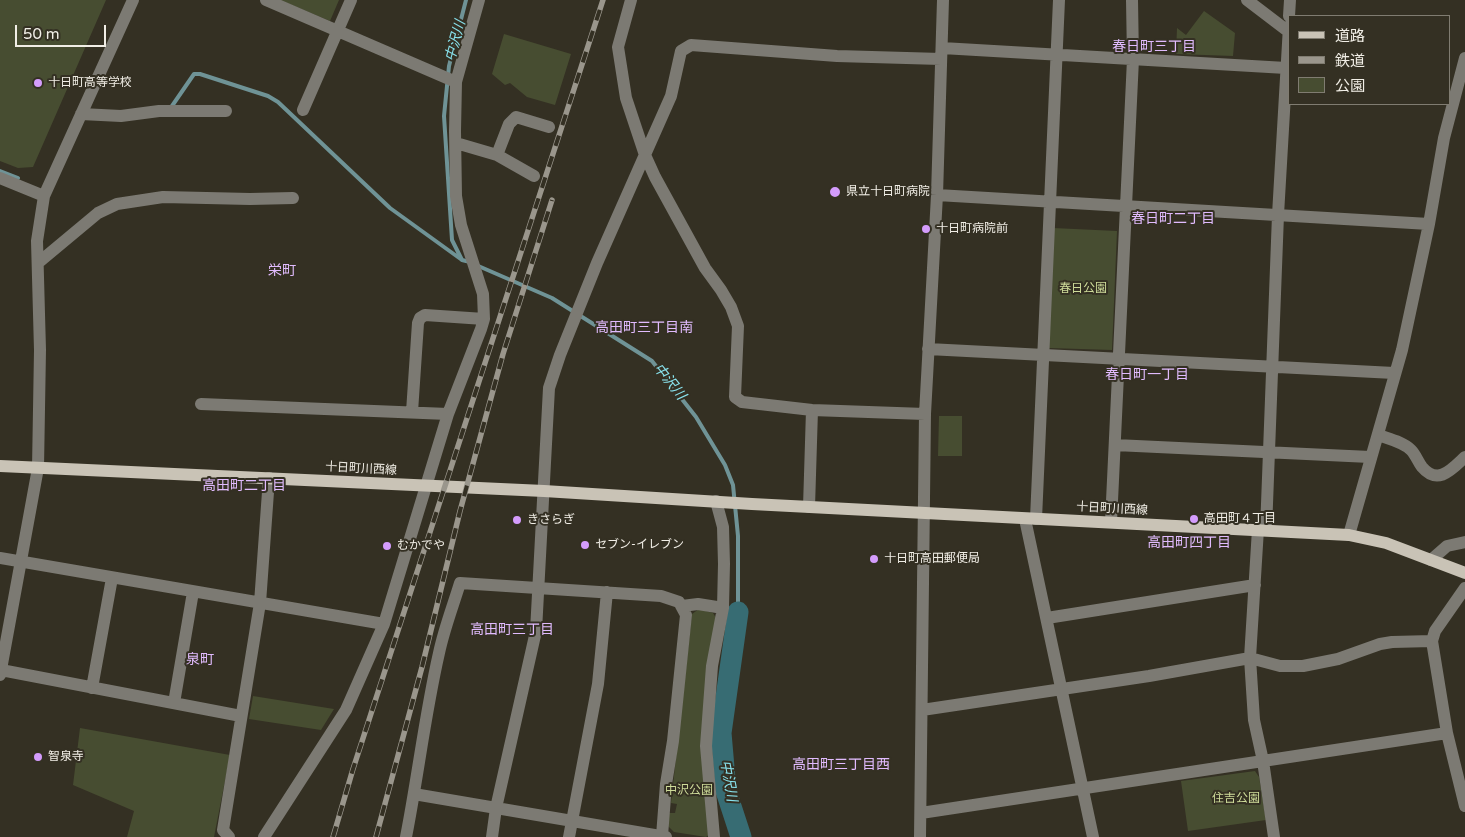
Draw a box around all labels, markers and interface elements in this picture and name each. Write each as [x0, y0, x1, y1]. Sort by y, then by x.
scale bar [18, 15, 109, 47]
legend [1288, 15, 1450, 105]
water label: 中沢川 [442, 19, 470, 63]
text: 50 m [23, 25, 60, 43]
text: 道路 [1335, 27, 1365, 45]
district label: 春日町三丁目 [1112, 39, 1196, 55]
text: 鉄道 [1335, 52, 1365, 70]
place label: 十日町高等学校 [48, 76, 132, 90]
marker: 十日町高等学校 [32, 77, 44, 89]
text: 公園 [1335, 77, 1365, 95]
marker: 県立十日町病院 [828, 185, 842, 199]
place label: 県立十日町病院 [846, 185, 930, 199]
district label: 春日町二丁目 [1131, 211, 1215, 227]
place label: 十日町病院前 [936, 222, 1008, 236]
marker: 十日町病院前 [920, 223, 932, 235]
district label: 栄町 [268, 263, 296, 279]
park label: 春日公園 [1059, 282, 1107, 296]
district label: 高田町三丁目南 [595, 320, 693, 336]
water label: 中沢川 [649, 360, 689, 404]
district label: 春日町一丁目 [1105, 367, 1189, 383]
street label: 十日町川西線 [325, 460, 397, 478]
district label: 高田町二丁目 [202, 478, 286, 494]
street label: 十日町川西線 [1076, 500, 1148, 518]
place label: 高田町４丁目 [1204, 512, 1276, 526]
place label: きさらぎ [527, 513, 575, 527]
marker: 高田町４丁目 [1188, 513, 1200, 525]
marker: きさらぎ [511, 514, 523, 526]
district label: 高田町四丁目 [1147, 535, 1231, 551]
place label: セブン-イレブン [595, 538, 684, 552]
place label: むかでや [397, 539, 445, 553]
marker: セブン-イレブン [579, 539, 591, 551]
marker: むかでや [381, 540, 393, 552]
place label: 十日町高田郵便局 [884, 552, 980, 566]
marker: 十日町高田郵便局 [868, 553, 880, 565]
district label: 高田町三丁目 [470, 622, 554, 638]
district label: 泉町 [186, 652, 214, 668]
place label: 智泉寺 [48, 750, 84, 764]
marker: 智泉寺 [32, 751, 44, 763]
district label: 高田町三丁目西 [792, 757, 890, 773]
water label: 中沢川 [716, 759, 740, 803]
park label: 中沢公園 [665, 784, 713, 798]
park label: 住吉公園 [1212, 792, 1260, 806]

